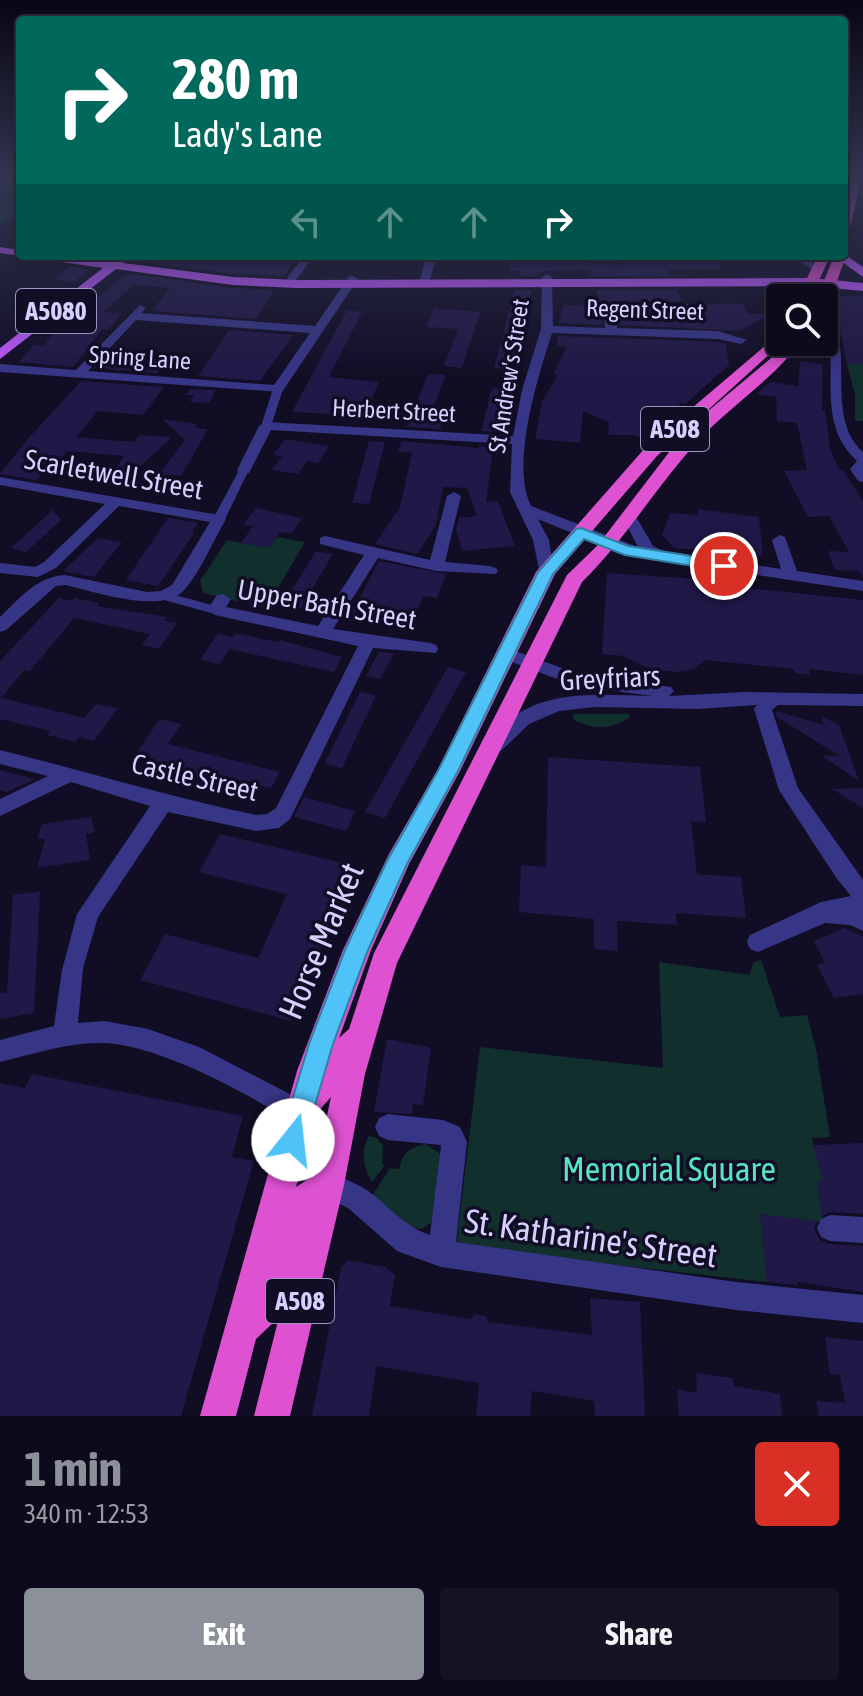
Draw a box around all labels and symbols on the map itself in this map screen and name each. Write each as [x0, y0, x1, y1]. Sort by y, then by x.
road number: A5080 [16, 289, 96, 333]
street label: Regent Street [586, 294, 705, 325]
street label: St Andrew's Street [483, 297, 534, 455]
street label: Spring Lane [88, 340, 192, 375]
street label: Herbert Street [331, 394, 457, 427]
road number: A508 [641, 407, 709, 451]
street label: Scarletwell Street [22, 443, 206, 505]
pin [690, 532, 758, 600]
street label: Upper Bath Street [235, 573, 419, 635]
street label: Greyfriars [559, 659, 661, 697]
street label: Castle Street [129, 747, 261, 807]
street label: Horse Market [270, 857, 371, 1025]
position arrow [251, 1098, 335, 1182]
park label: Memorial Square [562, 1149, 776, 1188]
street label: St. Katharine's Street [462, 1201, 720, 1275]
road number: A508 [266, 1279, 334, 1323]

